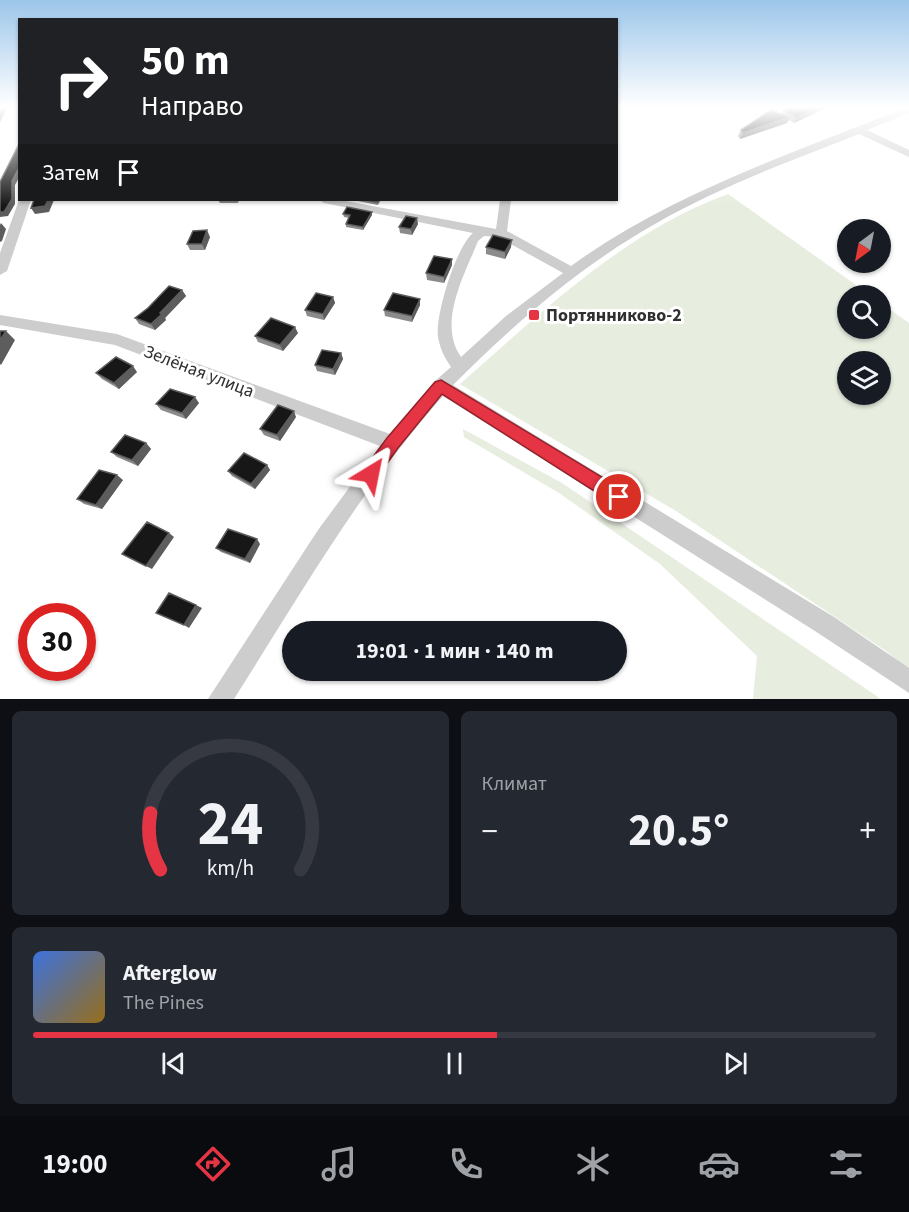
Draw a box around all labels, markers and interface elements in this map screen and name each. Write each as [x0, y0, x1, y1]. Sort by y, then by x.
text: 50 m [141, 31, 230, 91]
icon: right [42, 42, 120, 120]
text: Направо [141, 87, 244, 126]
icon: arrive [112, 156, 145, 189]
text: Затем [42, 157, 100, 189]
north arrow [837, 219, 891, 273]
map controls [837, 219, 891, 405]
button: search [837, 285, 891, 339]
place label: Портянниково-2 [546, 303, 682, 328]
marker: Портянниково-2 [527, 308, 541, 322]
street label: Зелёная улица [140, 339, 258, 404]
button: layers [837, 351, 891, 405]
position arrow [339, 442, 403, 506]
pin [593, 471, 644, 522]
icon: arrive [602, 480, 635, 513]
speed limit sign: 30 [18, 603, 96, 681]
text: 19:01 · 1 мин · 140 m [355, 635, 554, 667]
text: Климат [482, 770, 547, 798]
text: 24 [197, 780, 263, 869]
text: 20.5° [628, 799, 729, 863]
text: − [482, 808, 498, 855]
text: + [860, 808, 876, 855]
text: km/h [206, 853, 254, 884]
text: Afterglow [123, 957, 217, 989]
text: The Pines [123, 989, 204, 1017]
icon: previous [157, 1047, 190, 1080]
icon: pause [438, 1047, 471, 1080]
icon: next [719, 1047, 752, 1080]
icon: directions [192, 1143, 234, 1185]
icon: music [318, 1143, 360, 1185]
icon: phone [445, 1143, 487, 1185]
icon: climate [572, 1143, 614, 1185]
icon: car [698, 1143, 740, 1185]
icon: filters [825, 1143, 867, 1185]
text: 19:00 [42, 1145, 107, 1184]

